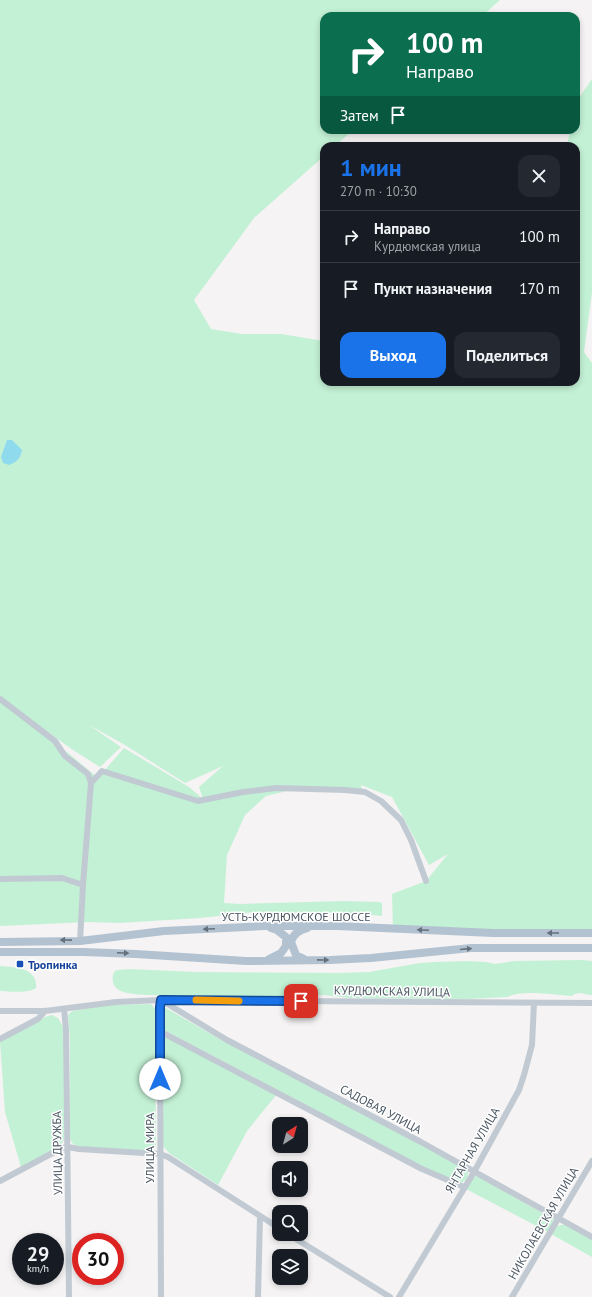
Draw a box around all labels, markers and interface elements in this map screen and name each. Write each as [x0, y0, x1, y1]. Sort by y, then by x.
text: 100 m [406, 24, 483, 61]
icon: right [340, 28, 392, 80]
text: Направо [406, 60, 474, 83]
icon: arrive [387, 104, 409, 126]
text: Затем [340, 106, 379, 125]
text: 1 мин [340, 152, 402, 183]
button: close [518, 155, 560, 197]
text: 270 m · 10:30 [340, 183, 417, 200]
text: Направо [374, 219, 430, 238]
icon: right [340, 226, 362, 248]
text: 100 m [519, 227, 560, 246]
text: Курдюмская улица [374, 238, 481, 255]
icon: arrive [340, 278, 362, 300]
text: Пункт назначения [374, 279, 492, 298]
text: 170 m [519, 279, 560, 298]
button: Выход [340, 332, 446, 378]
button: Поделиться [454, 332, 560, 378]
street label: УСТЬ-КУРДЮМСКОЕ ШОССЕ [221, 909, 371, 924]
one-way arrow [203, 925, 215, 932]
one-way arrow [417, 926, 429, 933]
one-way arrow [546, 930, 559, 936]
one-way arrow [60, 937, 72, 944]
one-way arrow [460, 946, 472, 952]
one-way arrow [117, 950, 130, 956]
place label: Тропинка [28, 957, 78, 972]
one-way arrow [317, 957, 330, 963]
marker: Тропинка [15, 959, 25, 969]
street label: КУРДЮМСКАЯ УЛИЦА [334, 982, 450, 1000]
pin [284, 984, 318, 1018]
icon: arrive [290, 990, 312, 1012]
position arrow [139, 1058, 181, 1100]
street label: САДОВАЯ УЛИЦА [338, 1081, 424, 1137]
street label: ЯНТАРНАЯ УЛИЦА [441, 1104, 503, 1196]
street label: УЛИЦА ДРУЖБА [49, 1111, 65, 1195]
street label: УЛИЦА МИРА [142, 1113, 157, 1183]
north arrow [272, 1117, 308, 1153]
map controls [272, 1117, 308, 1285]
button: sound [272, 1161, 308, 1197]
street label: НИКОЛАЕВСКАЯ УЛИЦА [505, 1164, 581, 1282]
button: search [272, 1205, 308, 1241]
speed limit sign: 30 [72, 1233, 124, 1285]
text: 29 [27, 1241, 49, 1267]
button: layers [272, 1249, 308, 1285]
text: km/h [27, 1262, 49, 1275]

